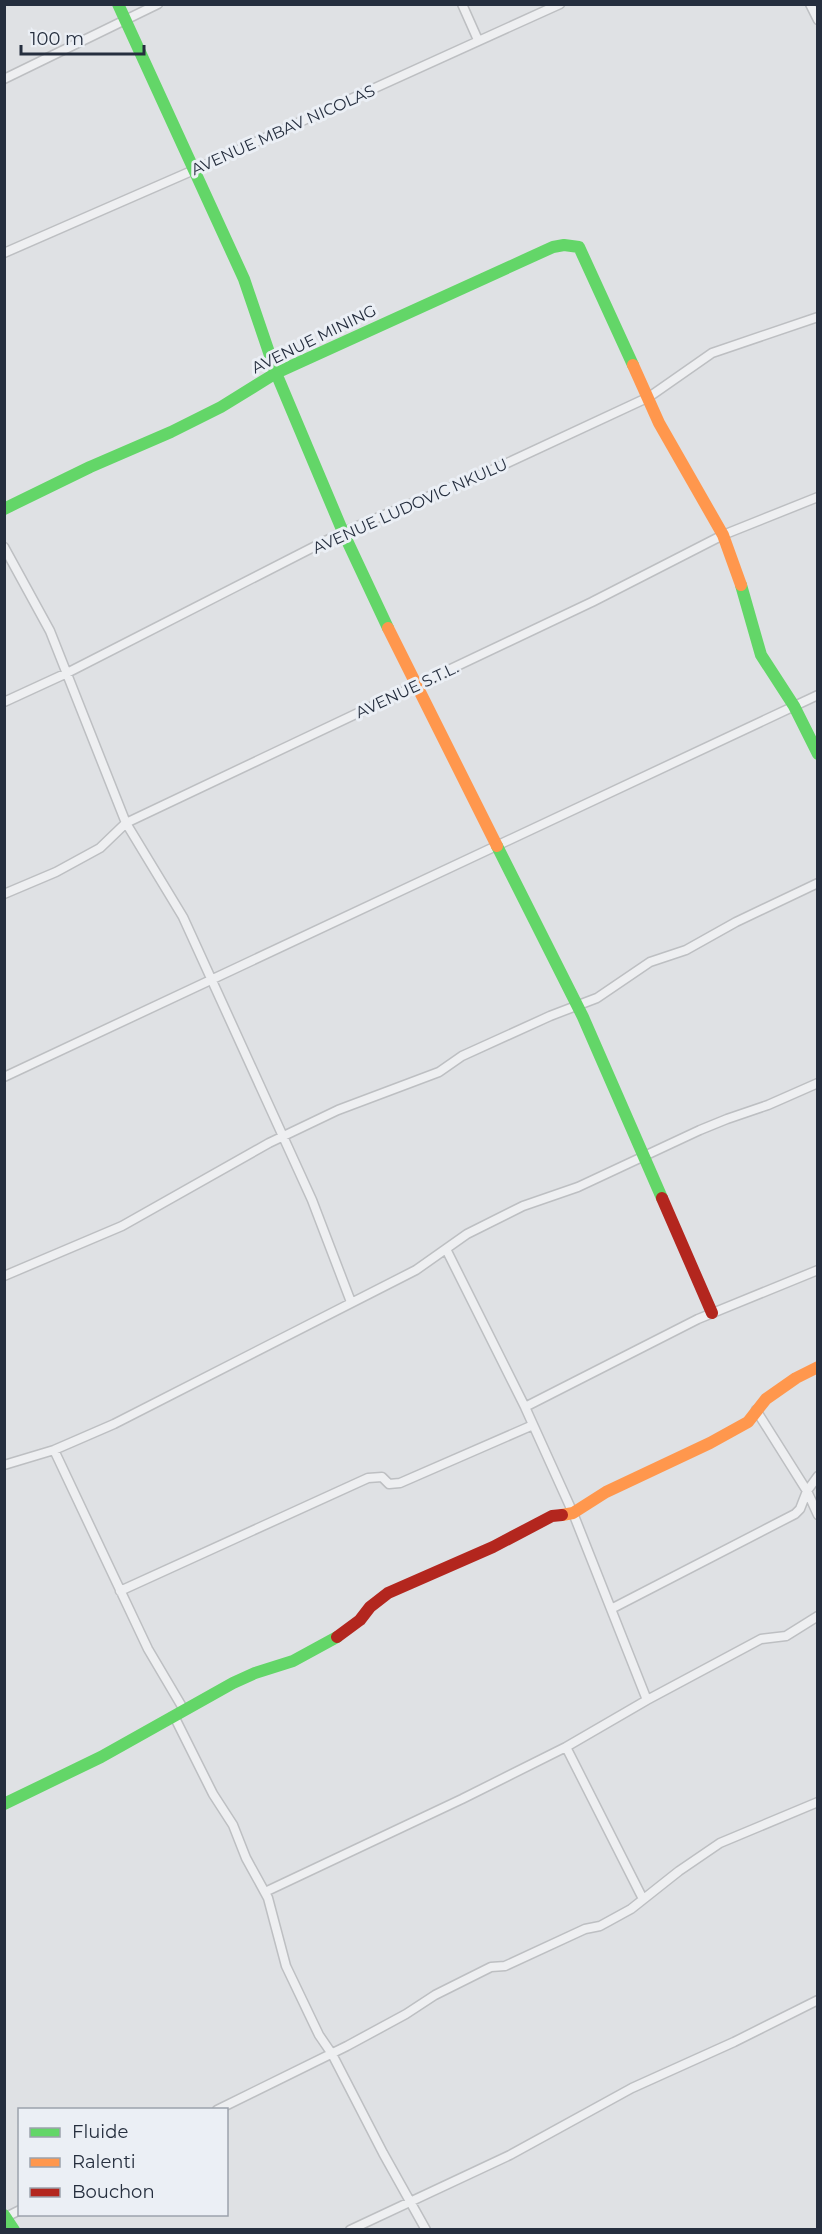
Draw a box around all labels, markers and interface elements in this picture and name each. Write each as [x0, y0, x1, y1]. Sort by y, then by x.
scale bar [21, 18, 144, 56]
text: 100 m [30, 28, 84, 50]
street label: AVENUE MBAV NICOLAS [188, 81, 378, 179]
street label: AVENUE MINING [249, 301, 379, 377]
street label: AVENUE LUDOVIC NKULU [310, 454, 510, 558]
street label: AVENUE S.T.L. [352, 658, 462, 722]
legend [18, 2108, 228, 2216]
text: Fluide [72, 2121, 128, 2143]
text: Ralenti [72, 2151, 136, 2173]
text: Bouchon [72, 2181, 155, 2203]

